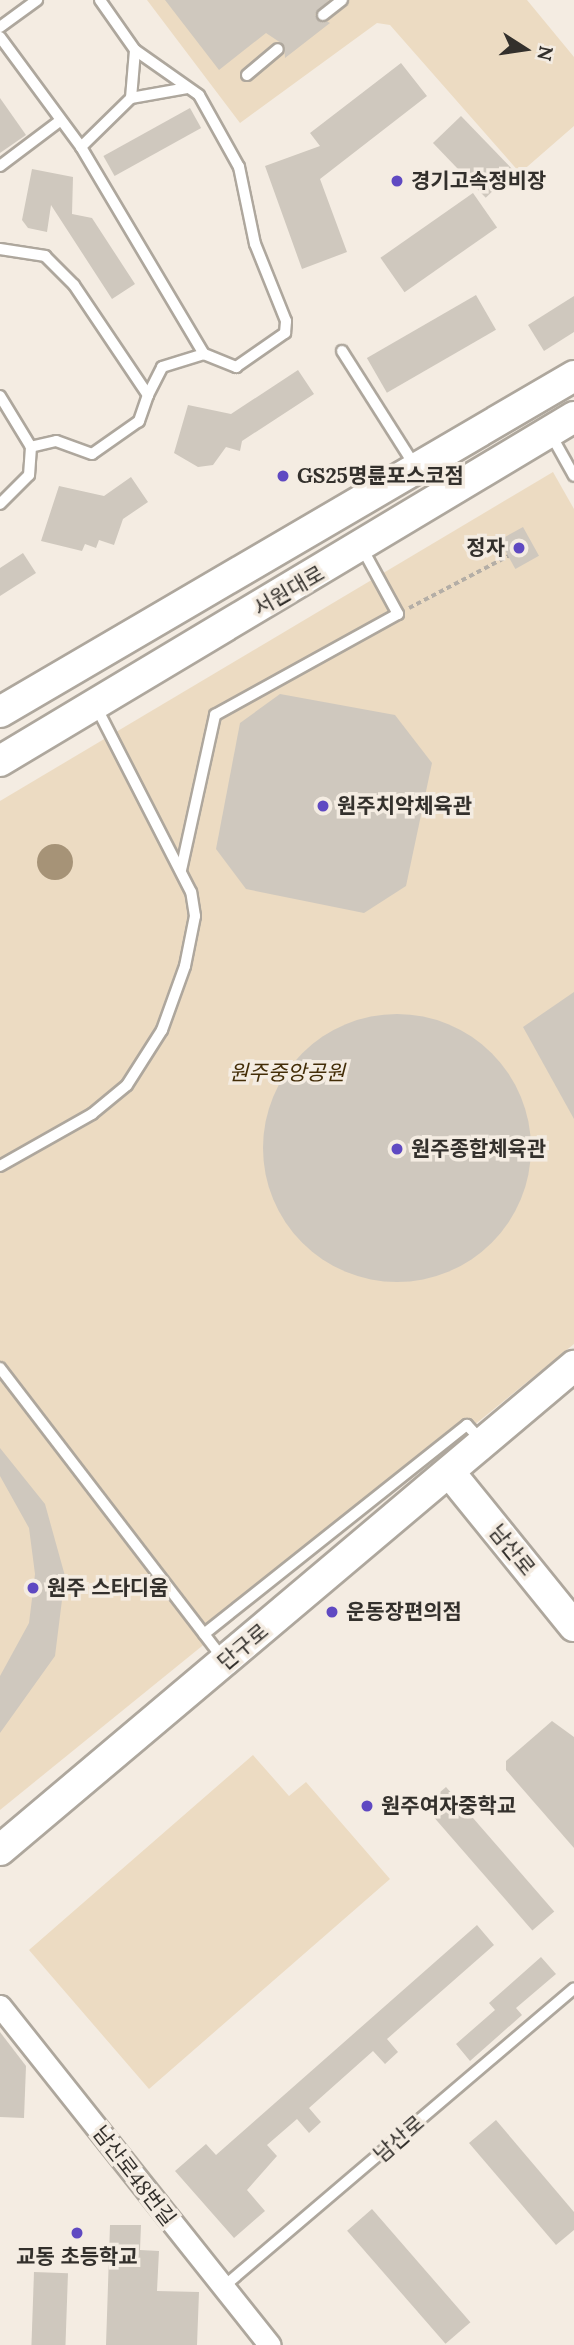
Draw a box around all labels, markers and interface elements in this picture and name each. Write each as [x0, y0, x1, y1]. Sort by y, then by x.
north arrow [490, 14, 560, 84]
text: N [532, 44, 559, 63]
place label: 경기고속정비장 [411, 168, 546, 194]
marker: 경기고속정비장 [389, 173, 405, 189]
place label: GS25명륜포스코점 [297, 463, 464, 489]
marker: GS25명륜포스코점 [275, 468, 291, 484]
place label: 정자 [466, 535, 505, 561]
marker: 정자 [511, 540, 527, 556]
street label: 서원대로 [249, 561, 329, 621]
place label: 원주치악체육관 [337, 793, 472, 819]
marker: 원주치악체육관 [315, 798, 331, 814]
park label: 원주중앙공원 [229, 1060, 345, 1086]
place label: 원주종합체육관 [411, 1136, 546, 1162]
marker: 원주종합체육관 [389, 1141, 405, 1157]
street label: 남산로 [484, 1520, 540, 1580]
place label: 원주 스타디움 [47, 1575, 168, 1601]
marker: 원주 스타디움 [25, 1580, 41, 1596]
place label: 운동장편의점 [346, 1599, 462, 1625]
marker: 운동장편의점 [324, 1604, 340, 1620]
street label: 단구로 [213, 1619, 273, 1675]
place label: 원주여자중학교 [381, 1793, 516, 1819]
marker: 원주여자중학교 [359, 1798, 375, 1814]
street label: 남산로 [369, 2110, 429, 2168]
street label: 남산로48번길 [87, 2121, 181, 2231]
marker: 교동 초등학교 [69, 2225, 85, 2241]
place label: 교동 초등학교 [16, 2244, 138, 2270]

